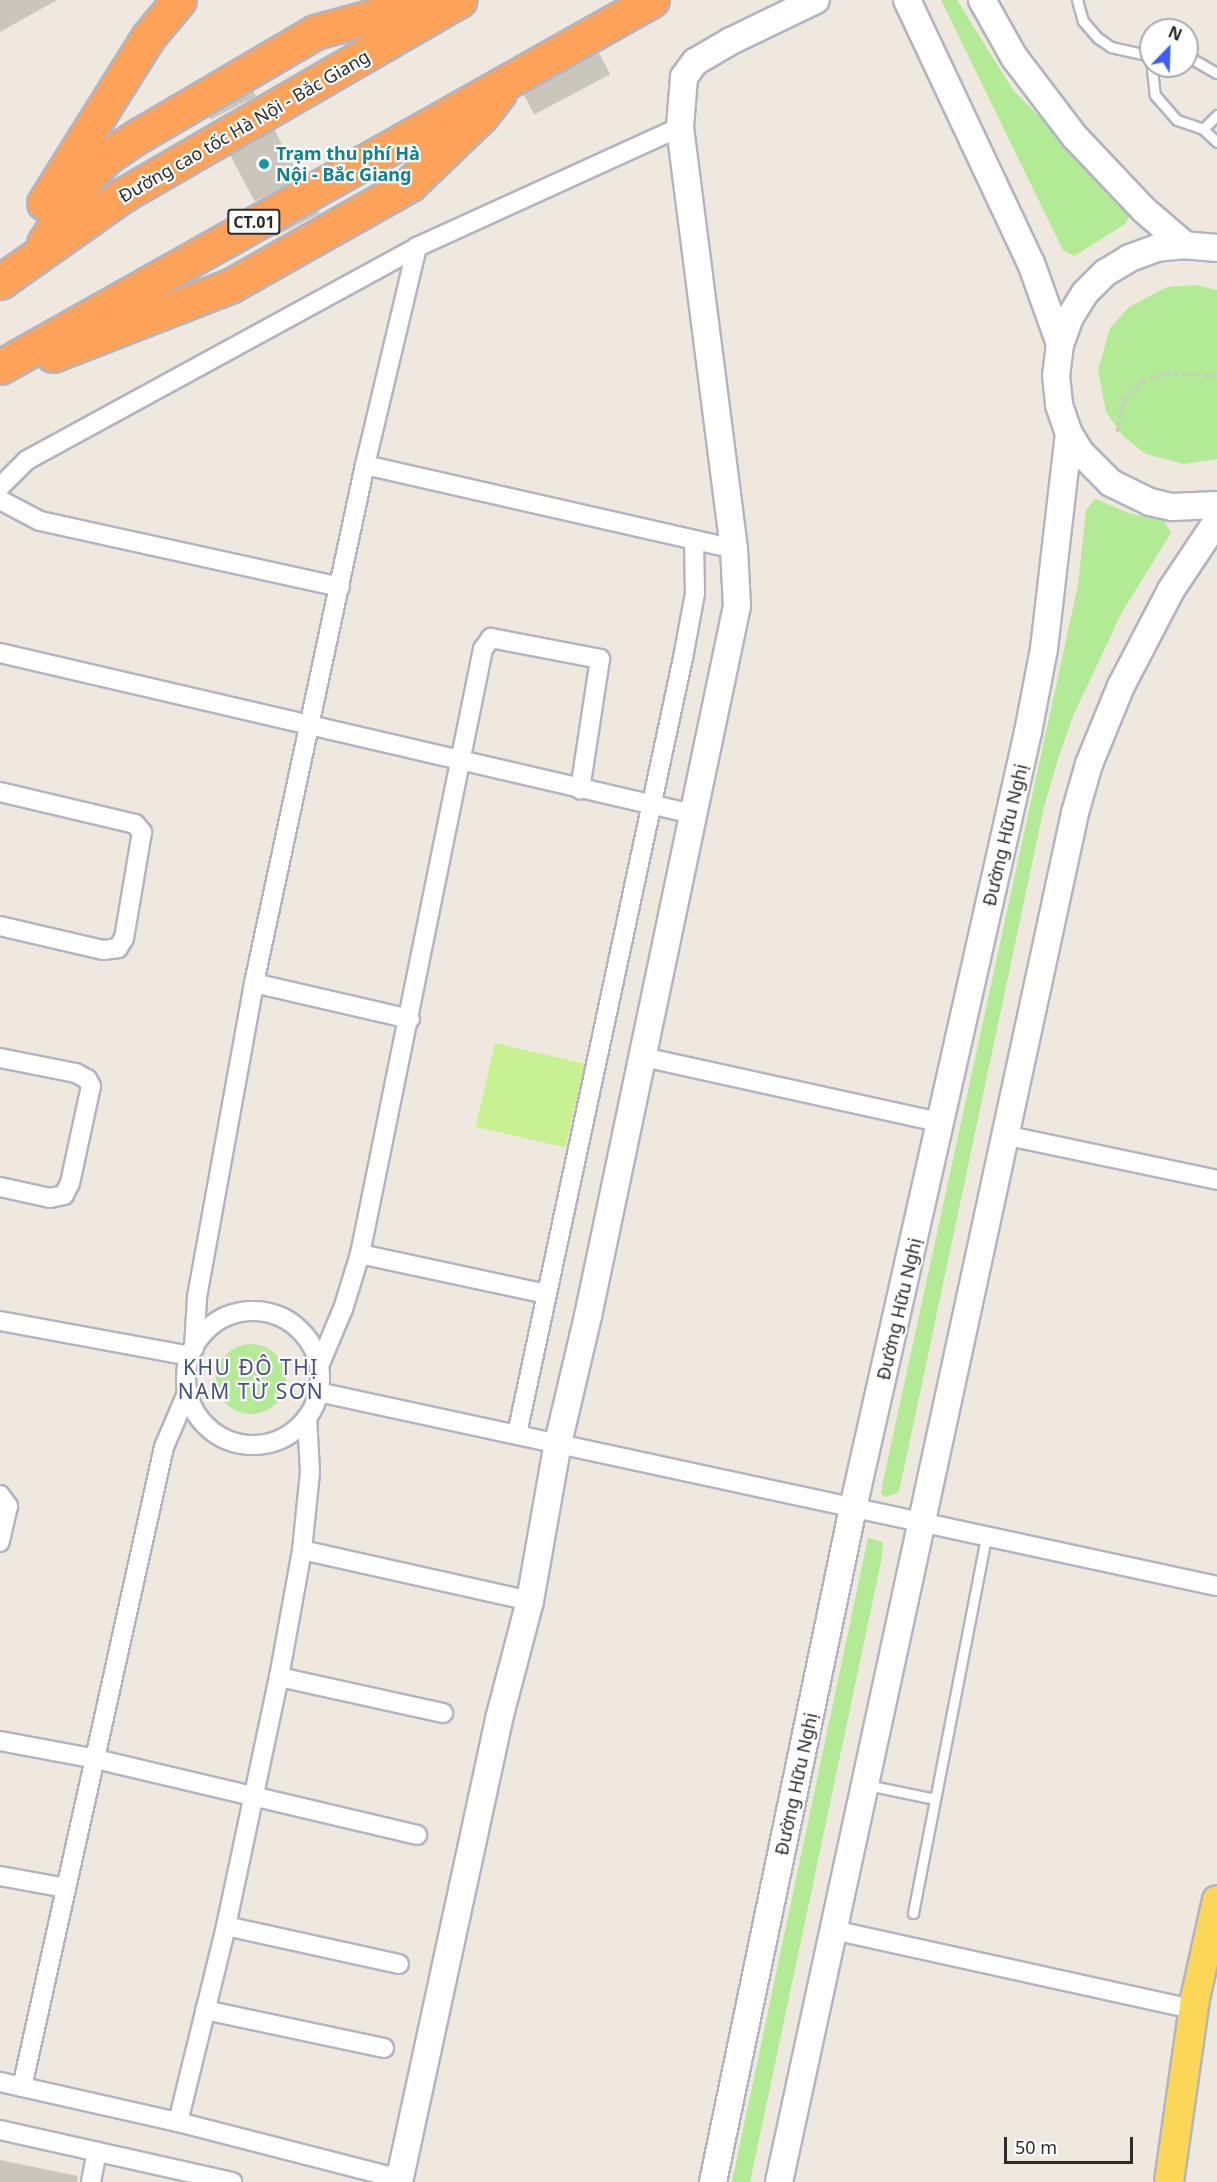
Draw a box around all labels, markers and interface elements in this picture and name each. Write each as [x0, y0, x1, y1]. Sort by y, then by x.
north arrow [1139, 18, 1199, 78]
text: N [1165, 21, 1186, 46]
street label: Đường cao tốc Hà Nội - Bắc Giang [115, 45, 373, 207]
place label: Trạm thu phí Hà Nội - Bắc Giang [276, 143, 420, 186]
marker: Trạm thu phí Hà Nội - Bắc Giang [257, 157, 271, 171]
road number: CT.01 [227, 209, 281, 235]
street label: Đường Hữu Nghị [978, 762, 1032, 908]
street label: Đường Hữu Nghị [872, 1236, 926, 1382]
district label: KHU ĐÔ THỊ NAM TỪ SƠN [178, 1354, 324, 1404]
street label: Đường Hữu Nghị [770, 1711, 822, 1857]
scale bar [1007, 2125, 1136, 2163]
text: 50 m [1015, 2135, 1057, 2159]

